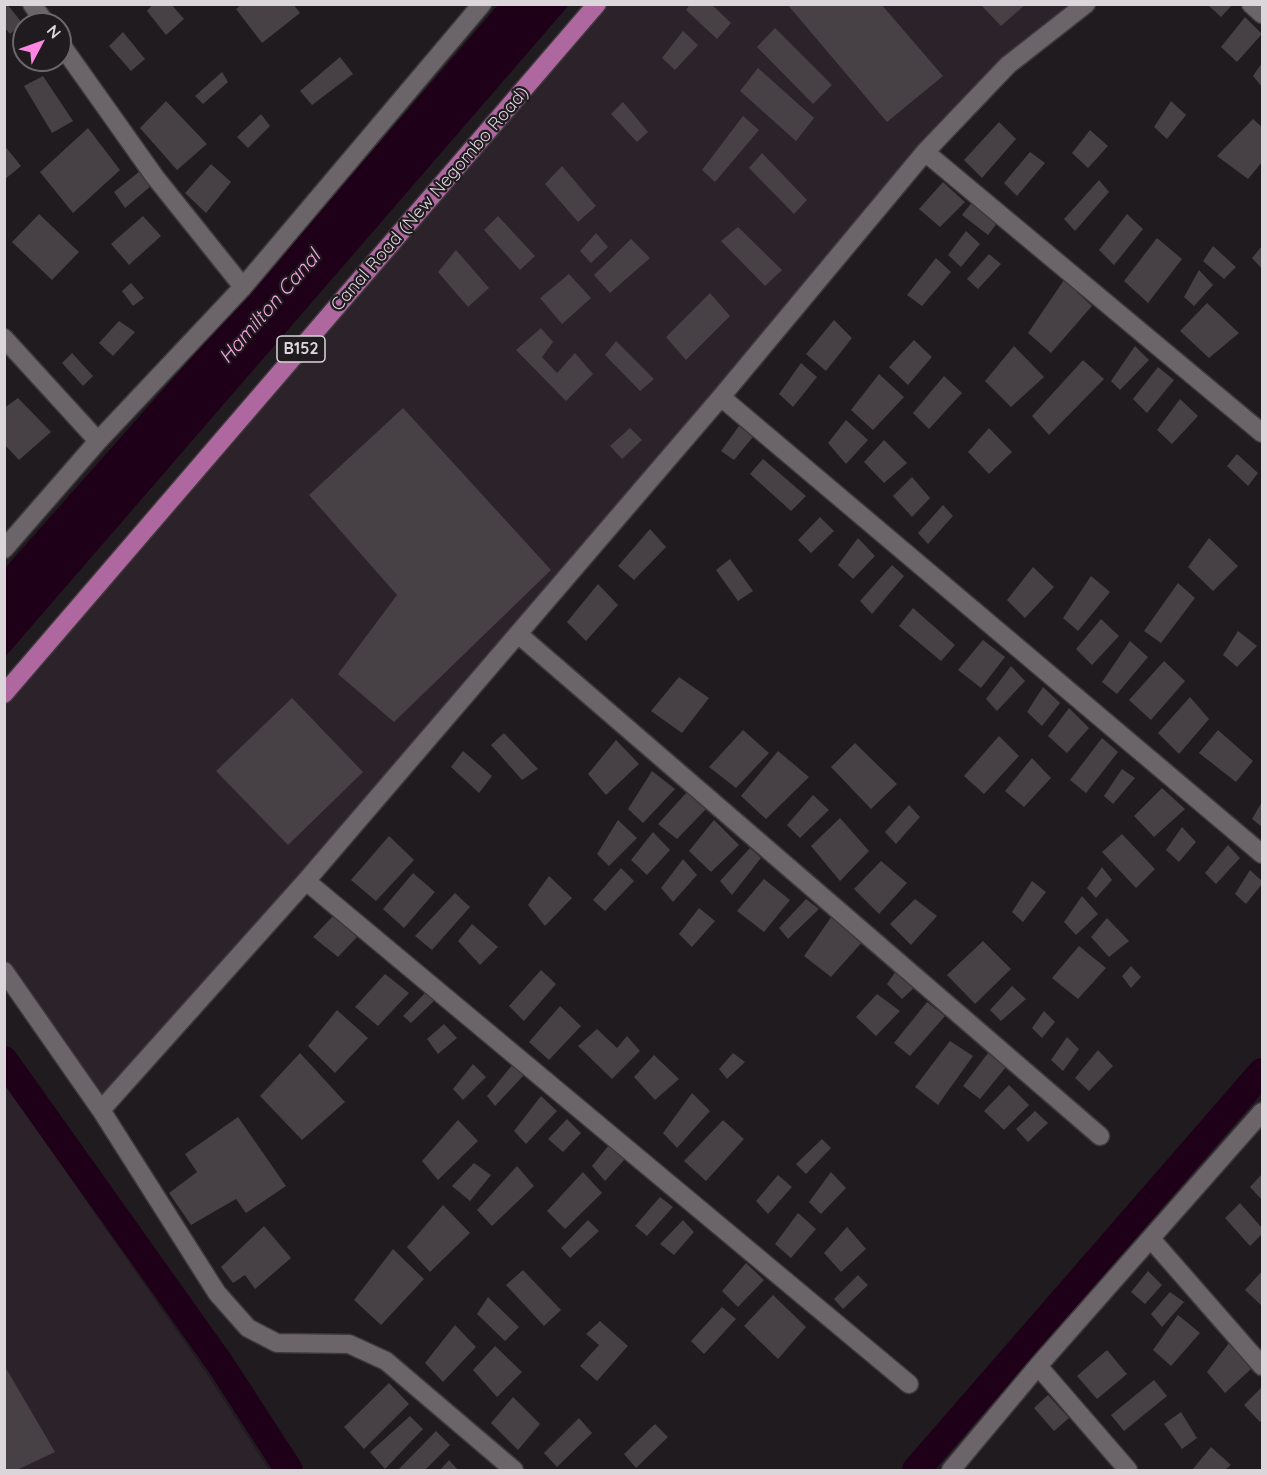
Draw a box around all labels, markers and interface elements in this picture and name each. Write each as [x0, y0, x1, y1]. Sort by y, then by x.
north arrow [12, 12, 72, 72]
text: N [43, 20, 65, 42]
street label: Canal Road (New Negombo Road) [327, 82, 533, 316]
water label: Hamilton Canal [214, 245, 326, 369]
road number: B152 [277, 336, 325, 362]

